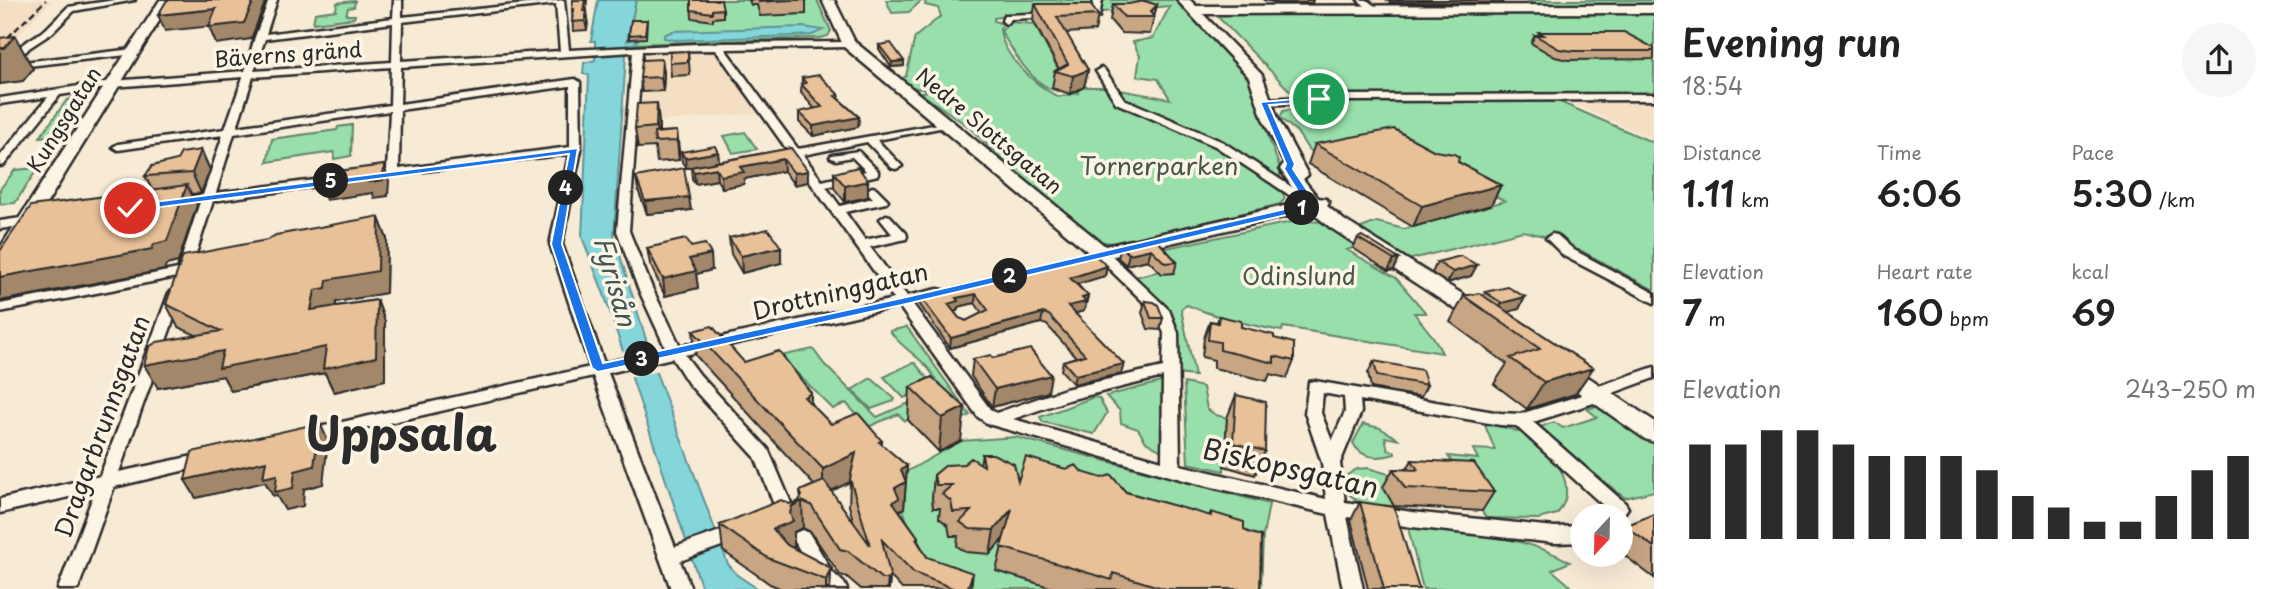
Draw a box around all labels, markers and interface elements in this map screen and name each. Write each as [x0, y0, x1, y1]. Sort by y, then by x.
text: Evening run [1682, 13, 1901, 70]
button: share [2182, 23, 2256, 97]
street label: Bäverns gränd [213, 32, 363, 74]
street label: Nedre Slottsgatan [910, 59, 1070, 201]
street label: Kungsgatan [18, 60, 108, 178]
text: 18:54 [1682, 68, 1743, 103]
pin [1289, 69, 1349, 129]
icon: arrive [1300, 80, 1338, 118]
text: Distance [1682, 138, 1762, 166]
text: Time [1877, 138, 1922, 166]
text: Pace [2071, 138, 2114, 166]
park label: Tornerparken [1080, 147, 1238, 183]
pin: 5 [314, 164, 348, 198]
text: 5 [324, 166, 337, 194]
text: 1.11 [1682, 166, 1735, 219]
text: 6:06 [1877, 166, 1962, 219]
text: 5:30 [2071, 166, 2153, 219]
pin: 4 [548, 170, 584, 206]
text: 4 [559, 173, 572, 201]
pin [100, 178, 160, 238]
text: km [1735, 185, 1770, 213]
text: /km [2153, 185, 2195, 213]
icon: check [111, 189, 149, 227]
pin: 1 [1284, 190, 1320, 226]
text: 1 [1297, 193, 1306, 221]
water label: Fyrisån [585, 231, 648, 332]
street label: Drottninggatan [749, 252, 931, 328]
park label: Odinslund [1242, 257, 1356, 293]
text: Elevation [1682, 257, 1764, 285]
text: Heart rate [1877, 257, 1973, 285]
text: kcal [2071, 257, 2109, 285]
pin: 2 [992, 258, 1028, 294]
text: 2 [1003, 261, 1016, 289]
text: 7 [1682, 285, 1702, 338]
text: 160 [1877, 285, 1943, 338]
text: 69 [2071, 285, 2116, 338]
text: m [1702, 304, 1726, 332]
text: bpm [1943, 304, 1989, 332]
street label: Dragarbrunnsgatan [44, 310, 158, 542]
pin: 3 [624, 342, 660, 376]
text: 3 [635, 344, 648, 372]
text: Elevation [1682, 371, 1781, 406]
text: 243–250 m [2125, 371, 2256, 406]
district label: Uppsala [305, 397, 497, 467]
street label: Biskopsgatan [1199, 426, 1383, 508]
north arrow [1570, 504, 1633, 567]
map controls [1570, 504, 1633, 567]

